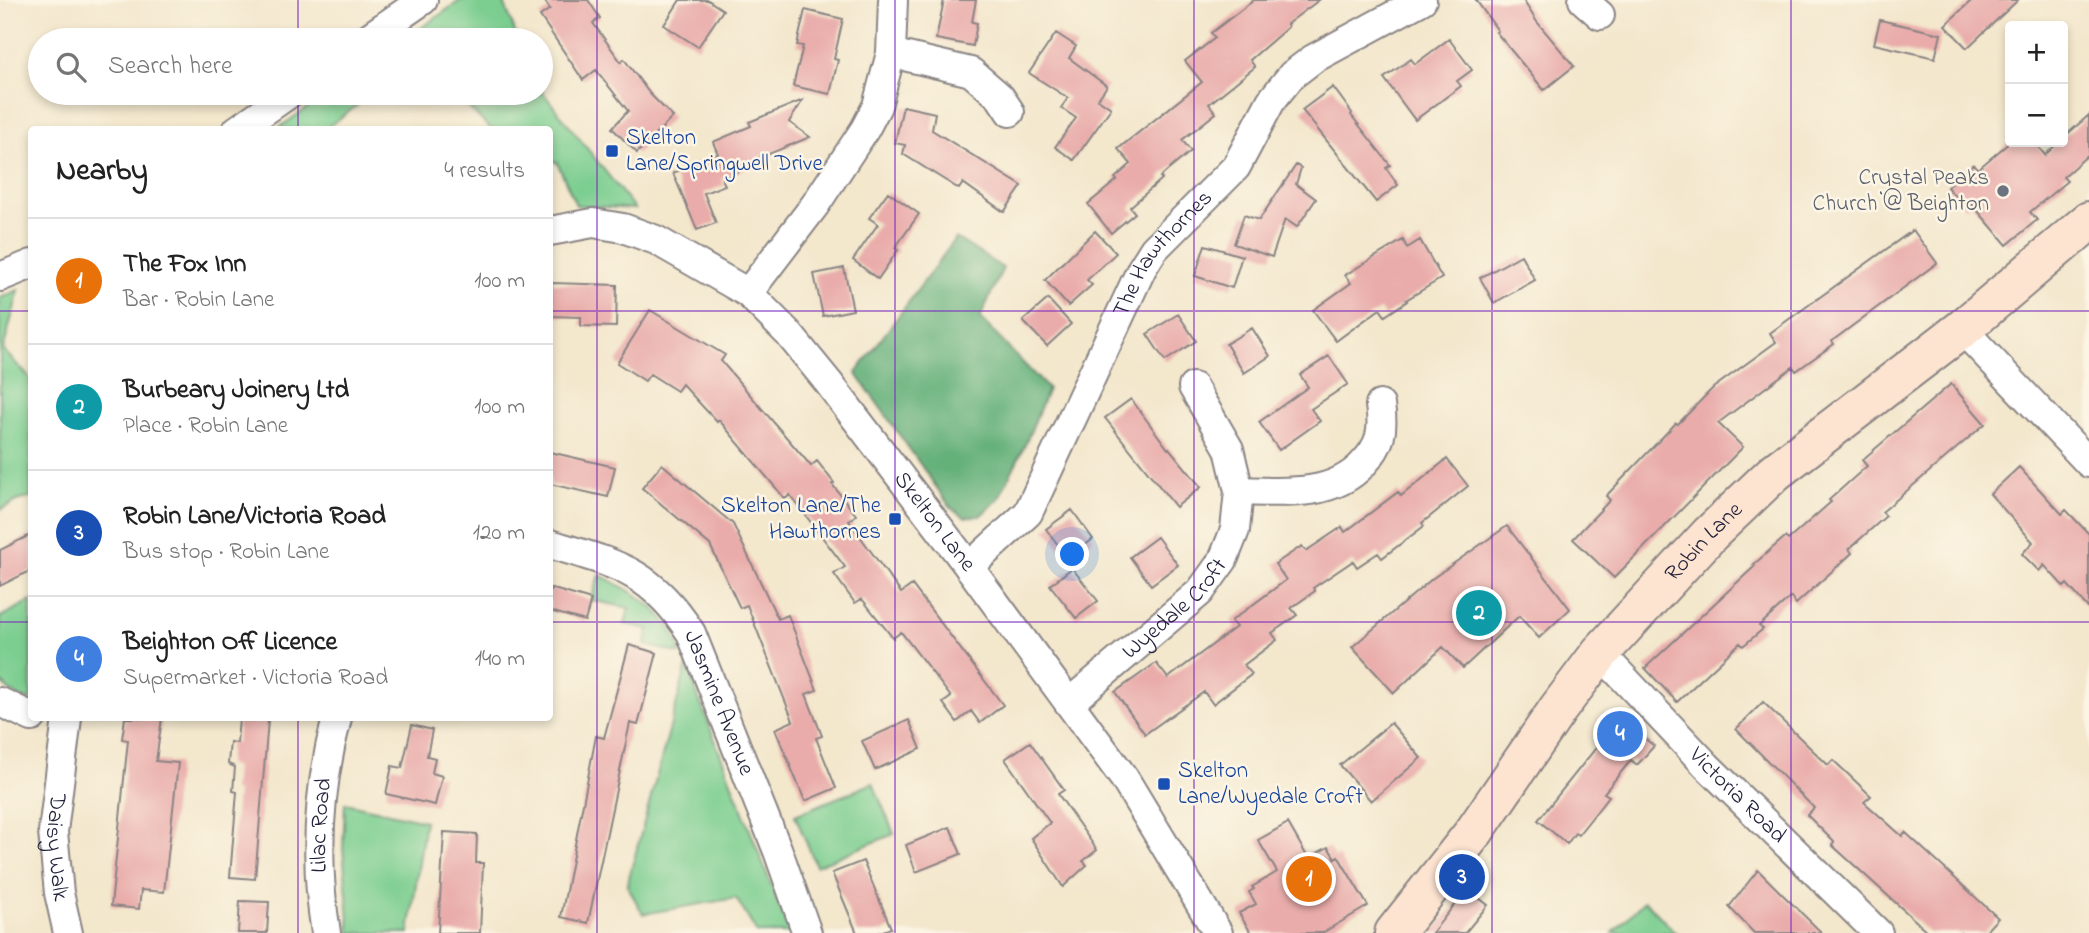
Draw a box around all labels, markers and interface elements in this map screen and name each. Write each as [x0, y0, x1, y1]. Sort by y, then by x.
map controls [2005, 21, 2068, 147]
button: + [2005, 21, 2068, 84]
search box [28, 28, 553, 105]
icon: search [52, 48, 90, 86]
text: Search here [108, 48, 233, 86]
button: − [2005, 84, 2068, 147]
place label: Skelton Lane/Springwell Drive [626, 122, 824, 182]
marker: Skelton Lane/Springwell Drive [604, 143, 620, 159]
text: Nearby [56, 150, 148, 194]
text: 4 results [444, 155, 525, 188]
place label: Crystal Peaks Church @ Beighton [1813, 162, 1989, 222]
street label: The Hawthornes [1105, 183, 1220, 322]
marker: Crystal Peaks Church @ Beighton [1995, 183, 2011, 199]
text: The Fox Inn [123, 246, 246, 284]
text: 1 [75, 265, 83, 298]
text: 100 m [474, 265, 525, 298]
text: Bar · Robin Lane [123, 284, 274, 317]
text: Burbeary Joinery Ltd [123, 372, 349, 410]
text: 2 [73, 391, 85, 424]
text: 100 m [474, 391, 525, 424]
text: Place · Robin Lane [123, 410, 288, 443]
street label: Skelton Lane [886, 465, 984, 579]
place label: Skelton Lane/The Hawthornes [721, 490, 882, 549]
street label: Robin Lane [1657, 494, 1751, 589]
text: Robin Lane/Victoria Road [123, 498, 386, 536]
marker: Skelton Lane/The Hawthornes [887, 511, 903, 527]
text: 3 [74, 517, 84, 550]
text: 120 m [473, 517, 525, 550]
text: Bus stop · Robin Lane [123, 536, 329, 569]
your location [1055, 537, 1089, 571]
street label: Wyedale Croft [1115, 551, 1236, 668]
pin: 2 [1456, 587, 1502, 639]
text: Beighton Off Licence [123, 624, 337, 662]
street label: Jasmine Avenue [675, 625, 763, 781]
text: 4 [74, 643, 84, 676]
text: 140 m [475, 643, 525, 676]
text: Supermarket · Victoria Road [123, 662, 388, 695]
pin: 4 [1597, 708, 1643, 760]
street label: Victoria Road [1680, 739, 1794, 851]
place label: Skelton Lane/Wyedale Croft [1178, 755, 1363, 816]
street label: Lilac Road [303, 776, 341, 873]
marker: Skelton Lane/Wyedale Croft [1156, 776, 1172, 792]
street label: Daisy Walk [35, 790, 77, 905]
pin: 3 [1439, 851, 1485, 903]
pin: 1 [1286, 853, 1332, 905]

